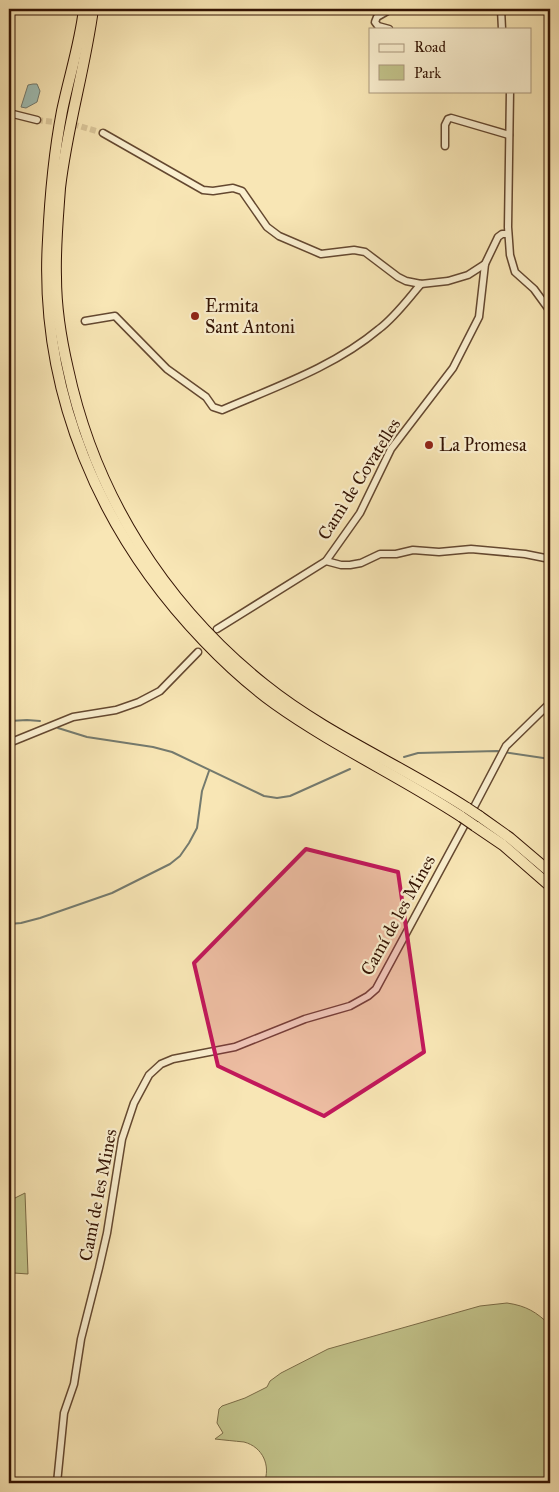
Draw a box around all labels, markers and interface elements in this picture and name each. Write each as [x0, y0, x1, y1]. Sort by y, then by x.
legend [369, 28, 532, 92]
text: Road [414, 38, 446, 56]
text: Park [414, 64, 441, 82]
place label: Ermita Sant Antoni [205, 295, 295, 338]
marker: Ermita Sant Antoni [189, 310, 201, 322]
street label: Camì de Covatelles [313, 414, 405, 544]
place label: La Promesa [439, 434, 527, 456]
marker: La Promesa [423, 439, 435, 451]
street label: Camí de les Mines [356, 851, 440, 979]
street label: Camí de les Mines [74, 1127, 122, 1263]

